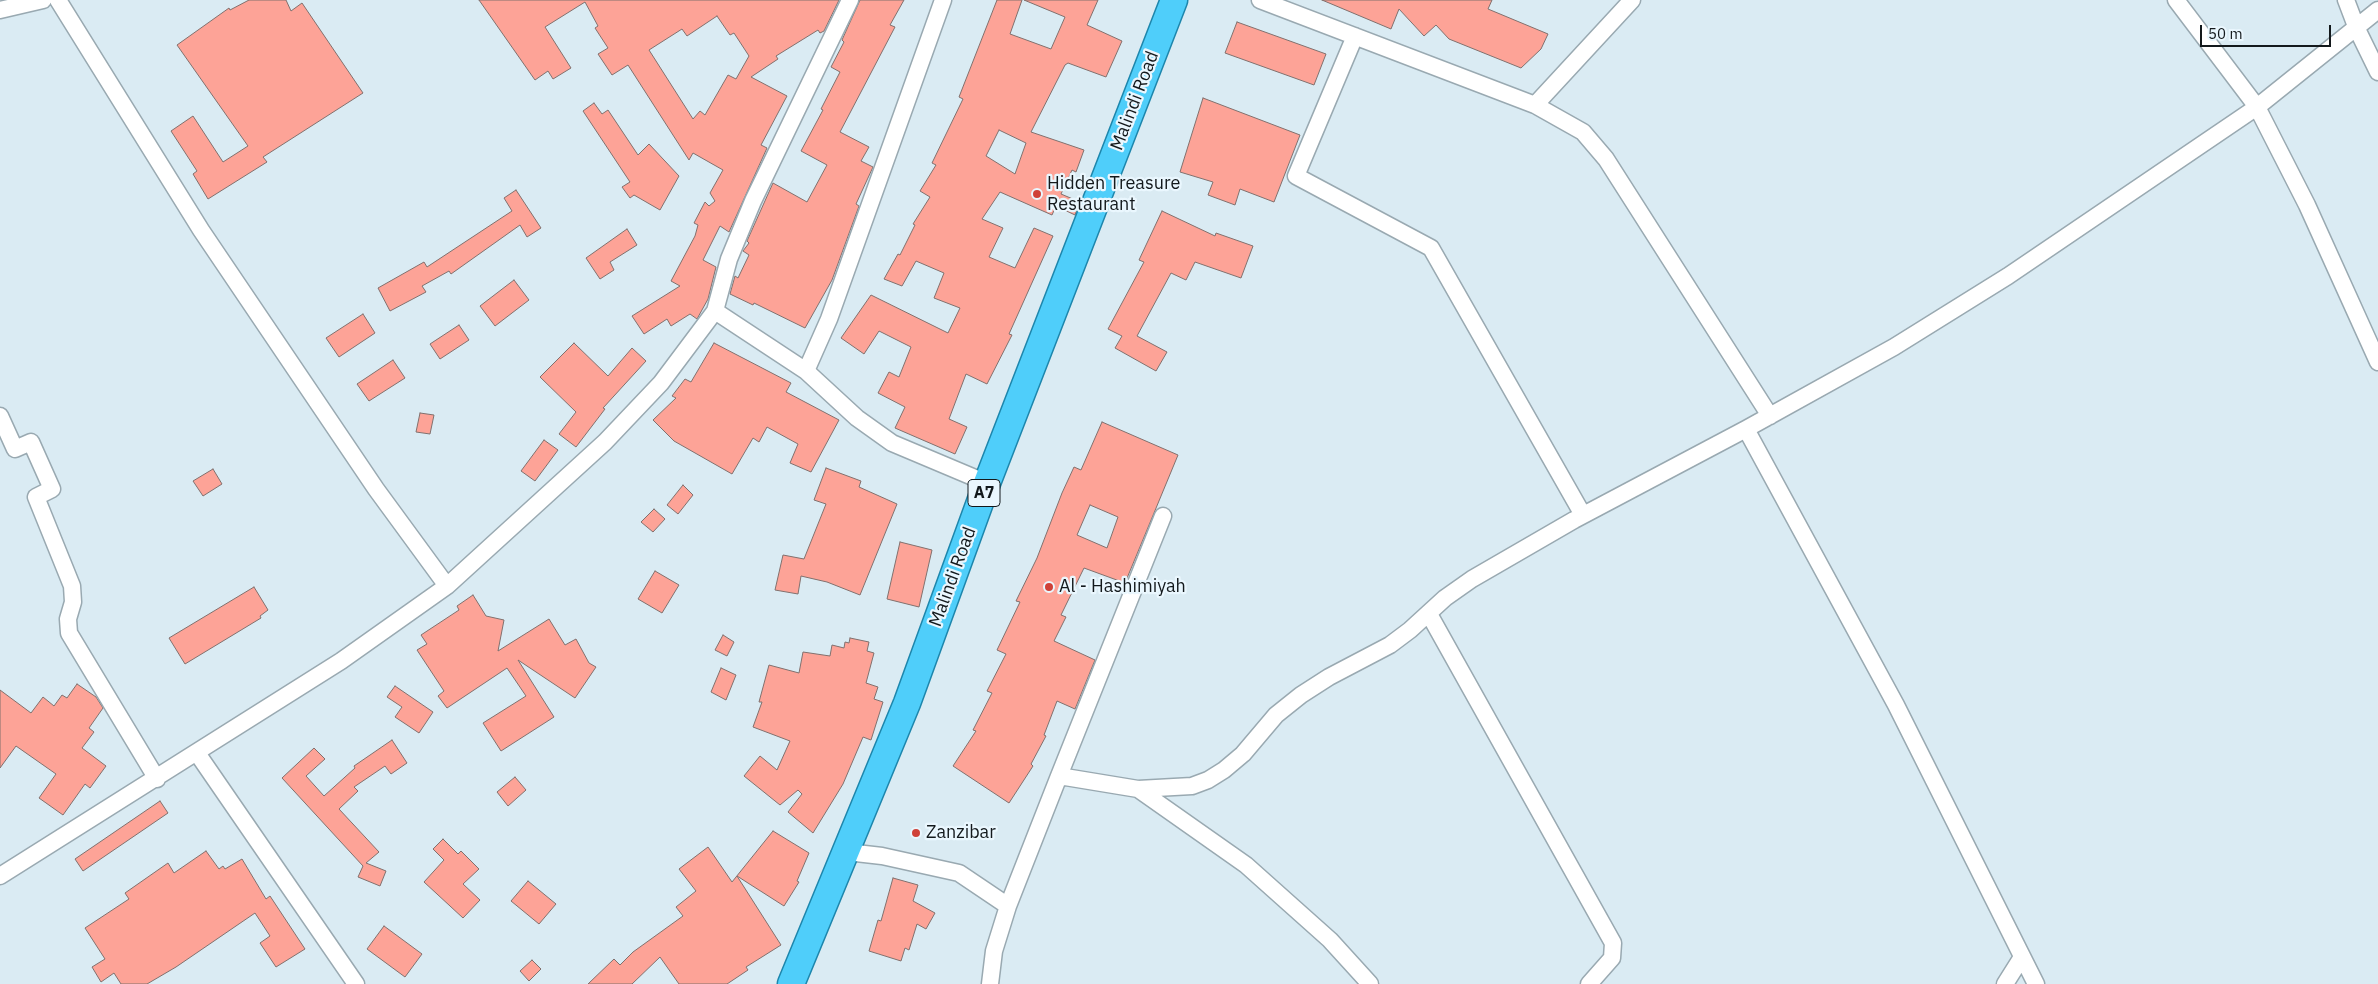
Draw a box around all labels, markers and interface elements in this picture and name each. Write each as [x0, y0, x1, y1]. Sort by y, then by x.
scale bar [2203, 15, 2334, 47]
text: 50 m [2208, 24, 2243, 43]
street label: Malindi Road [1106, 48, 1164, 154]
place label: Hidden Treasure Restaurant [1047, 173, 1180, 215]
marker: Hidden Treasure Restaurant [1031, 188, 1043, 200]
road number: A7 [968, 479, 1000, 506]
street label: Malindi Road [925, 524, 981, 630]
place label: Al - Hashimiyah [1059, 576, 1186, 598]
marker: Al - Hashimiyah [1043, 581, 1055, 593]
place label: Zanzibar [926, 822, 996, 844]
marker: Zanzibar [910, 827, 922, 839]

